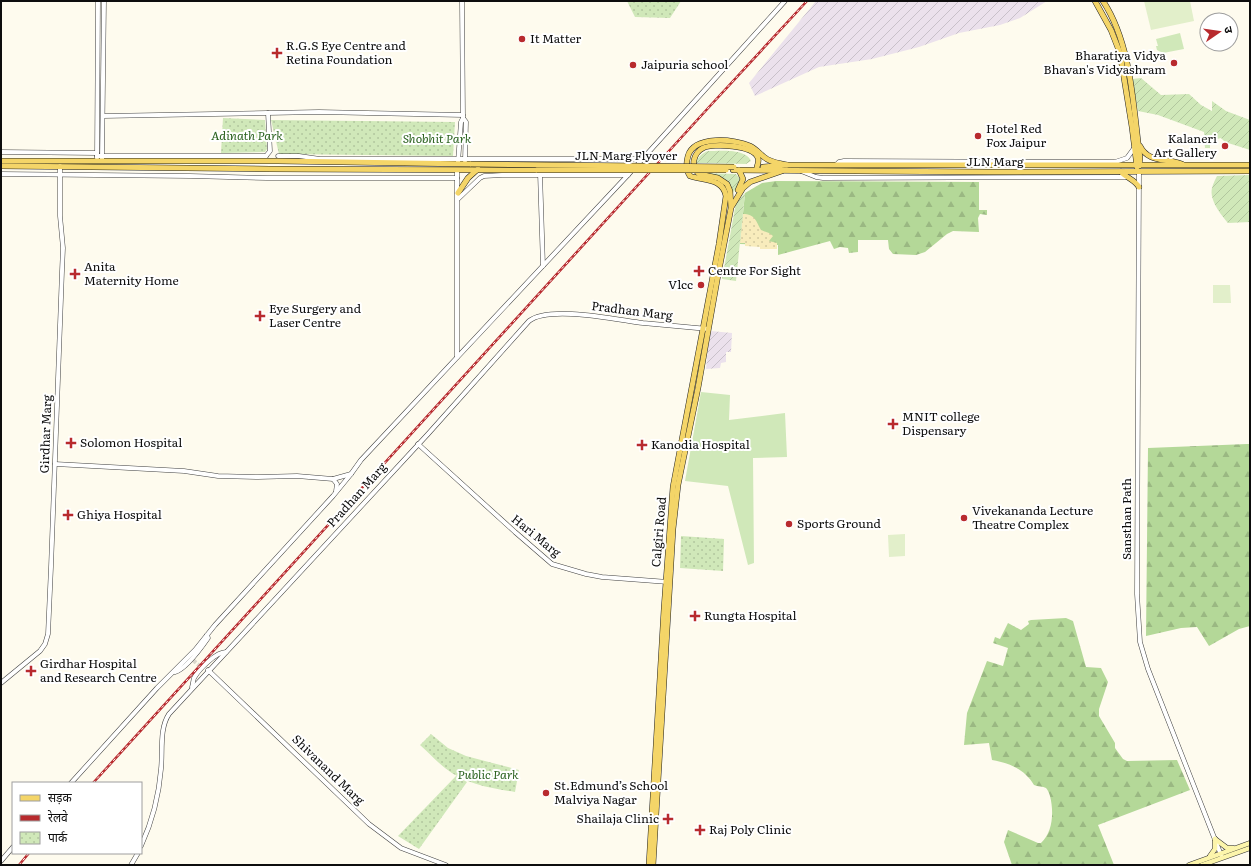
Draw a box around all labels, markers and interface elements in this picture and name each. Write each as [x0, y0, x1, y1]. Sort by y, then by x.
north arrow [1199, 12, 1239, 52]
text: उ [1221, 25, 1238, 35]
place label: It Matter [530, 29, 582, 47]
marker: It Matter [517, 34, 527, 44]
place label: R.G.S Eye Centre and Retina Foundation [286, 36, 407, 68]
place label: Bharatiya Vidya Bhavan's Vidyashram [1044, 46, 1167, 78]
marker: R.G.S Eye Centre and Retina Foundation [271, 47, 283, 59]
place label: Jaipuria school [641, 55, 728, 73]
marker: Bharatiya Vidya Bhavan's Vidyashram [1169, 58, 1179, 68]
marker: Jaipuria school [628, 60, 638, 70]
place label: Hotel Red Fox Jaipur [986, 119, 1047, 151]
park label: Adinath Park [211, 126, 283, 144]
park label: Shobhit Park [403, 129, 472, 147]
place label: Kalaneri Art Gallery [1153, 129, 1217, 161]
marker: Hotel Red Fox Jaipur [973, 131, 983, 141]
marker: Kalaneri Art Gallery [1220, 141, 1230, 151]
street label: JLN Marg Flyover [575, 146, 678, 164]
street label: JLN Marg [966, 152, 1024, 170]
place label: Anita Maternity Home [84, 257, 179, 289]
place label: Centre For Sight [708, 261, 801, 279]
marker: Centre For Sight [693, 265, 705, 277]
marker: Anita Maternity Home [69, 268, 81, 280]
place label: Vlcc [668, 275, 693, 293]
marker: Vlcc [696, 280, 706, 290]
street label: Pradhan Marg [590, 296, 674, 324]
place label: Eye Surgery and Laser Centre [269, 299, 362, 331]
marker: Eye Surgery and Laser Centre [254, 310, 266, 322]
street label: Girdhar Marg [35, 394, 55, 474]
place label: MNIT college Dispensary [902, 407, 980, 439]
marker: MNIT college Dispensary [887, 418, 899, 430]
place label: Solomon Hospital [80, 433, 182, 451]
place label: Kanodia Hospital [651, 435, 750, 453]
marker: Solomon Hospital [65, 437, 77, 449]
marker: Kanodia Hospital [636, 439, 648, 451]
street label: Pradhan Marg [322, 458, 391, 531]
street label: Sansthan Path [1117, 478, 1135, 560]
street label: Calgiri Road [646, 495, 670, 568]
place label: Vivekananda Lecture Theatre Complex [972, 501, 1093, 533]
place label: Ghiya Hospital [77, 505, 162, 523]
marker: Ghiya Hospital [62, 509, 74, 521]
street label: Hari Marg [508, 510, 565, 561]
marker: Vivekananda Lecture Theatre Complex [959, 513, 969, 523]
place label: Sports Ground [797, 514, 882, 532]
marker: Sports Ground [784, 519, 794, 529]
place label: Rungta Hospital [704, 606, 797, 624]
marker: Rungta Hospital [689, 610, 701, 622]
place label: Girdhar Hospital and Research Centre [40, 654, 157, 686]
marker: Girdhar Hospital and Research Centre [25, 665, 37, 677]
street label: Shivanand Marg [288, 730, 369, 809]
park label: Public Park [457, 765, 519, 783]
place label: St.Edmund’s School Malviya Nagar [554, 776, 668, 808]
legend [12, 782, 142, 854]
text: सड़क [48, 788, 73, 806]
marker: St.Edmund’s School Malviya Nagar [541, 788, 551, 798]
text: रेलवे [48, 808, 68, 826]
place label: Shailaja Clinic [576, 809, 659, 827]
marker: Shailaja Clinic [662, 813, 674, 825]
place label: Raj Poly Clinic [709, 820, 791, 838]
marker: Raj Poly Clinic [694, 824, 706, 836]
text: पार्क [48, 828, 68, 846]

